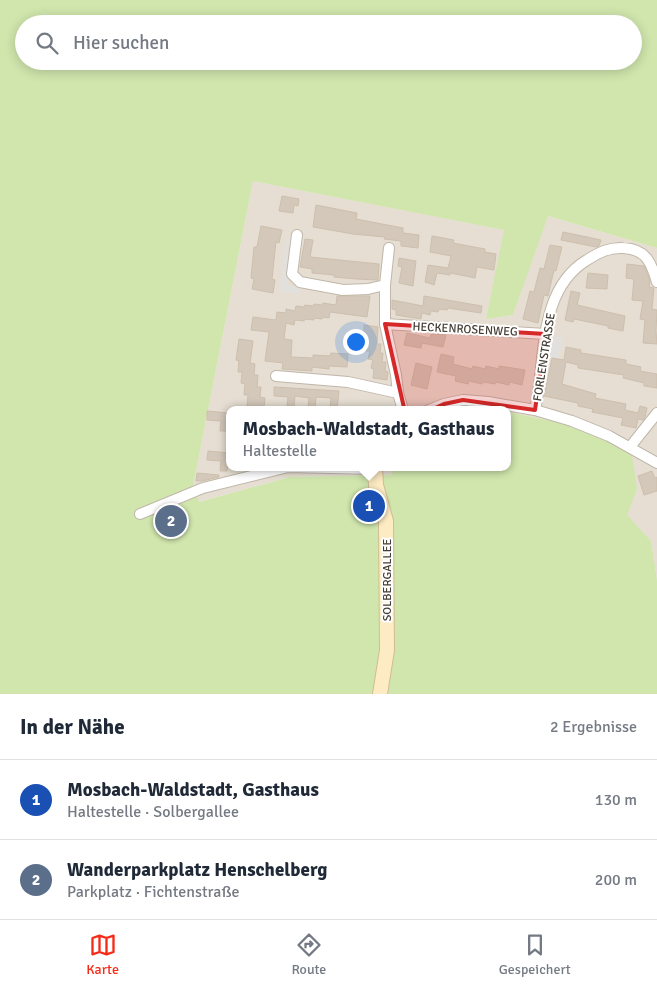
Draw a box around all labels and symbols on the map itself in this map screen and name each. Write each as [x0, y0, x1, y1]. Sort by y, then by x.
street label: FORLENSTRASSE [530, 312, 559, 402]
street label: HECKENROSENWEG [412, 319, 518, 340]
your location [343, 329, 369, 355]
pin: 1 [353, 487, 385, 525]
pin: 2 [155, 502, 187, 540]
street label: SOLBERGALLEE [380, 538, 395, 621]

